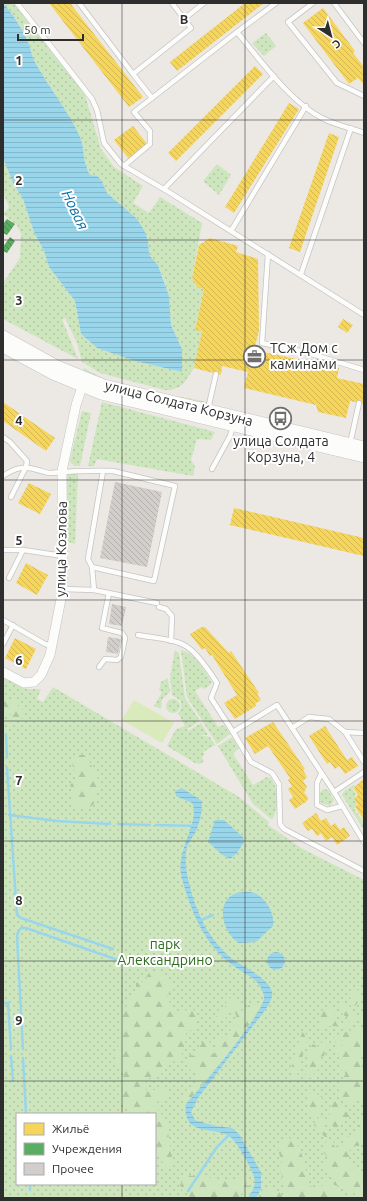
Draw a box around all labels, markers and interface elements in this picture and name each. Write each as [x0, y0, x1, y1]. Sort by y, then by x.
text: B [180, 12, 189, 26]
scale bar [18, 16, 83, 42]
north arrow [311, 16, 351, 56]
text: 50 m [24, 23, 51, 36]
text: С [331, 37, 343, 51]
text: 1 [15, 53, 23, 67]
text: 2 [15, 173, 23, 187]
water label: Новая [59, 187, 92, 233]
text: 3 [15, 293, 23, 307]
place label: ТСж Дом с каминами [270, 340, 338, 372]
office icon: ТСж Дом с каминами [241, 343, 267, 369]
street label: улица Солдата Корзуна [103, 377, 255, 429]
bus stop icon: улица Солдата Корзуна, 4 [268, 406, 294, 432]
text: 4 [15, 413, 23, 427]
place label: улица Солдата Корзуна, 4 [233, 433, 329, 465]
street label: улица Козлова [52, 501, 70, 597]
text: 5 [15, 533, 23, 547]
text: 6 [15, 653, 23, 667]
text: 7 [15, 773, 23, 787]
text: 8 [15, 893, 23, 907]
park label: парк Александрино [117, 936, 213, 968]
text: 9 [15, 1013, 23, 1027]
legend [16, 1113, 156, 1185]
text: Жильё [52, 1122, 89, 1135]
text: Учреждения [52, 1142, 122, 1155]
text: Прочее [52, 1162, 94, 1175]

